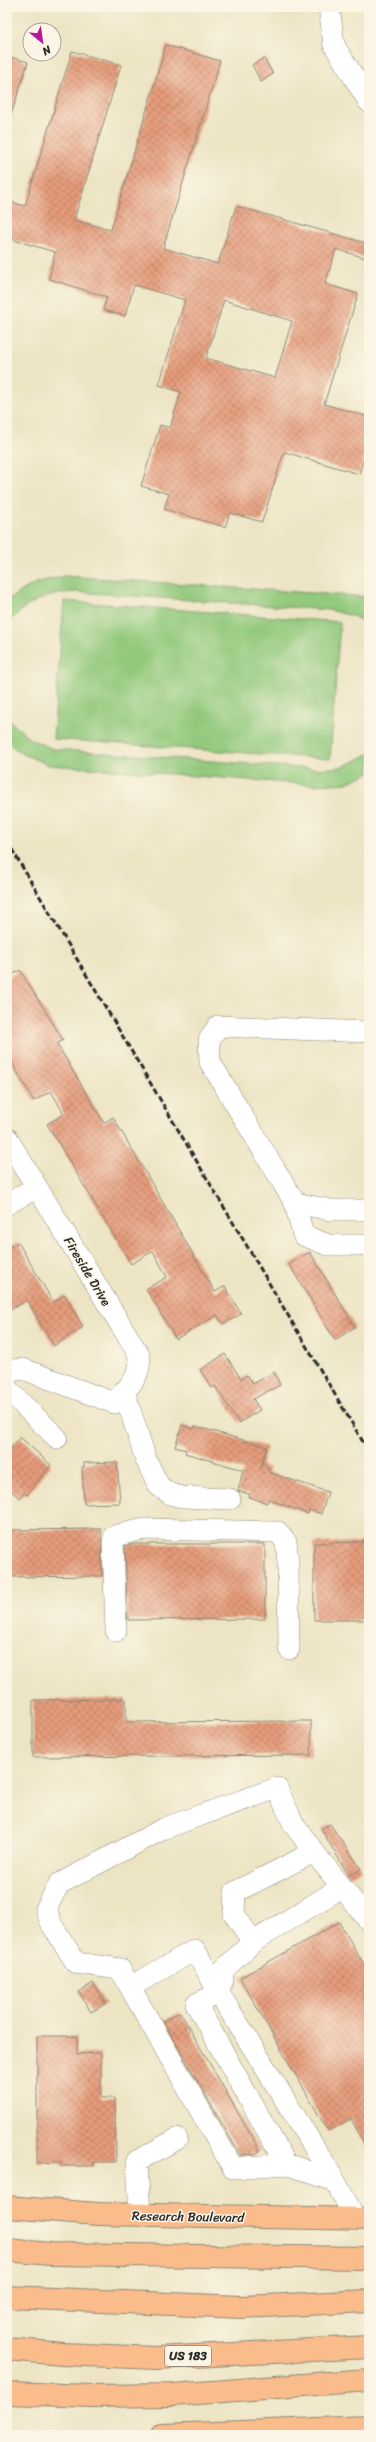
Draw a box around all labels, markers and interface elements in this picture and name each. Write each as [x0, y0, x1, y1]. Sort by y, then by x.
north arrow [22, 22, 62, 62]
text: N [38, 40, 55, 61]
street label: Fireside Drive [58, 1232, 118, 1311]
street label: Research Boulevard [132, 2204, 245, 2229]
road number: US 183 [165, 2346, 211, 2366]

